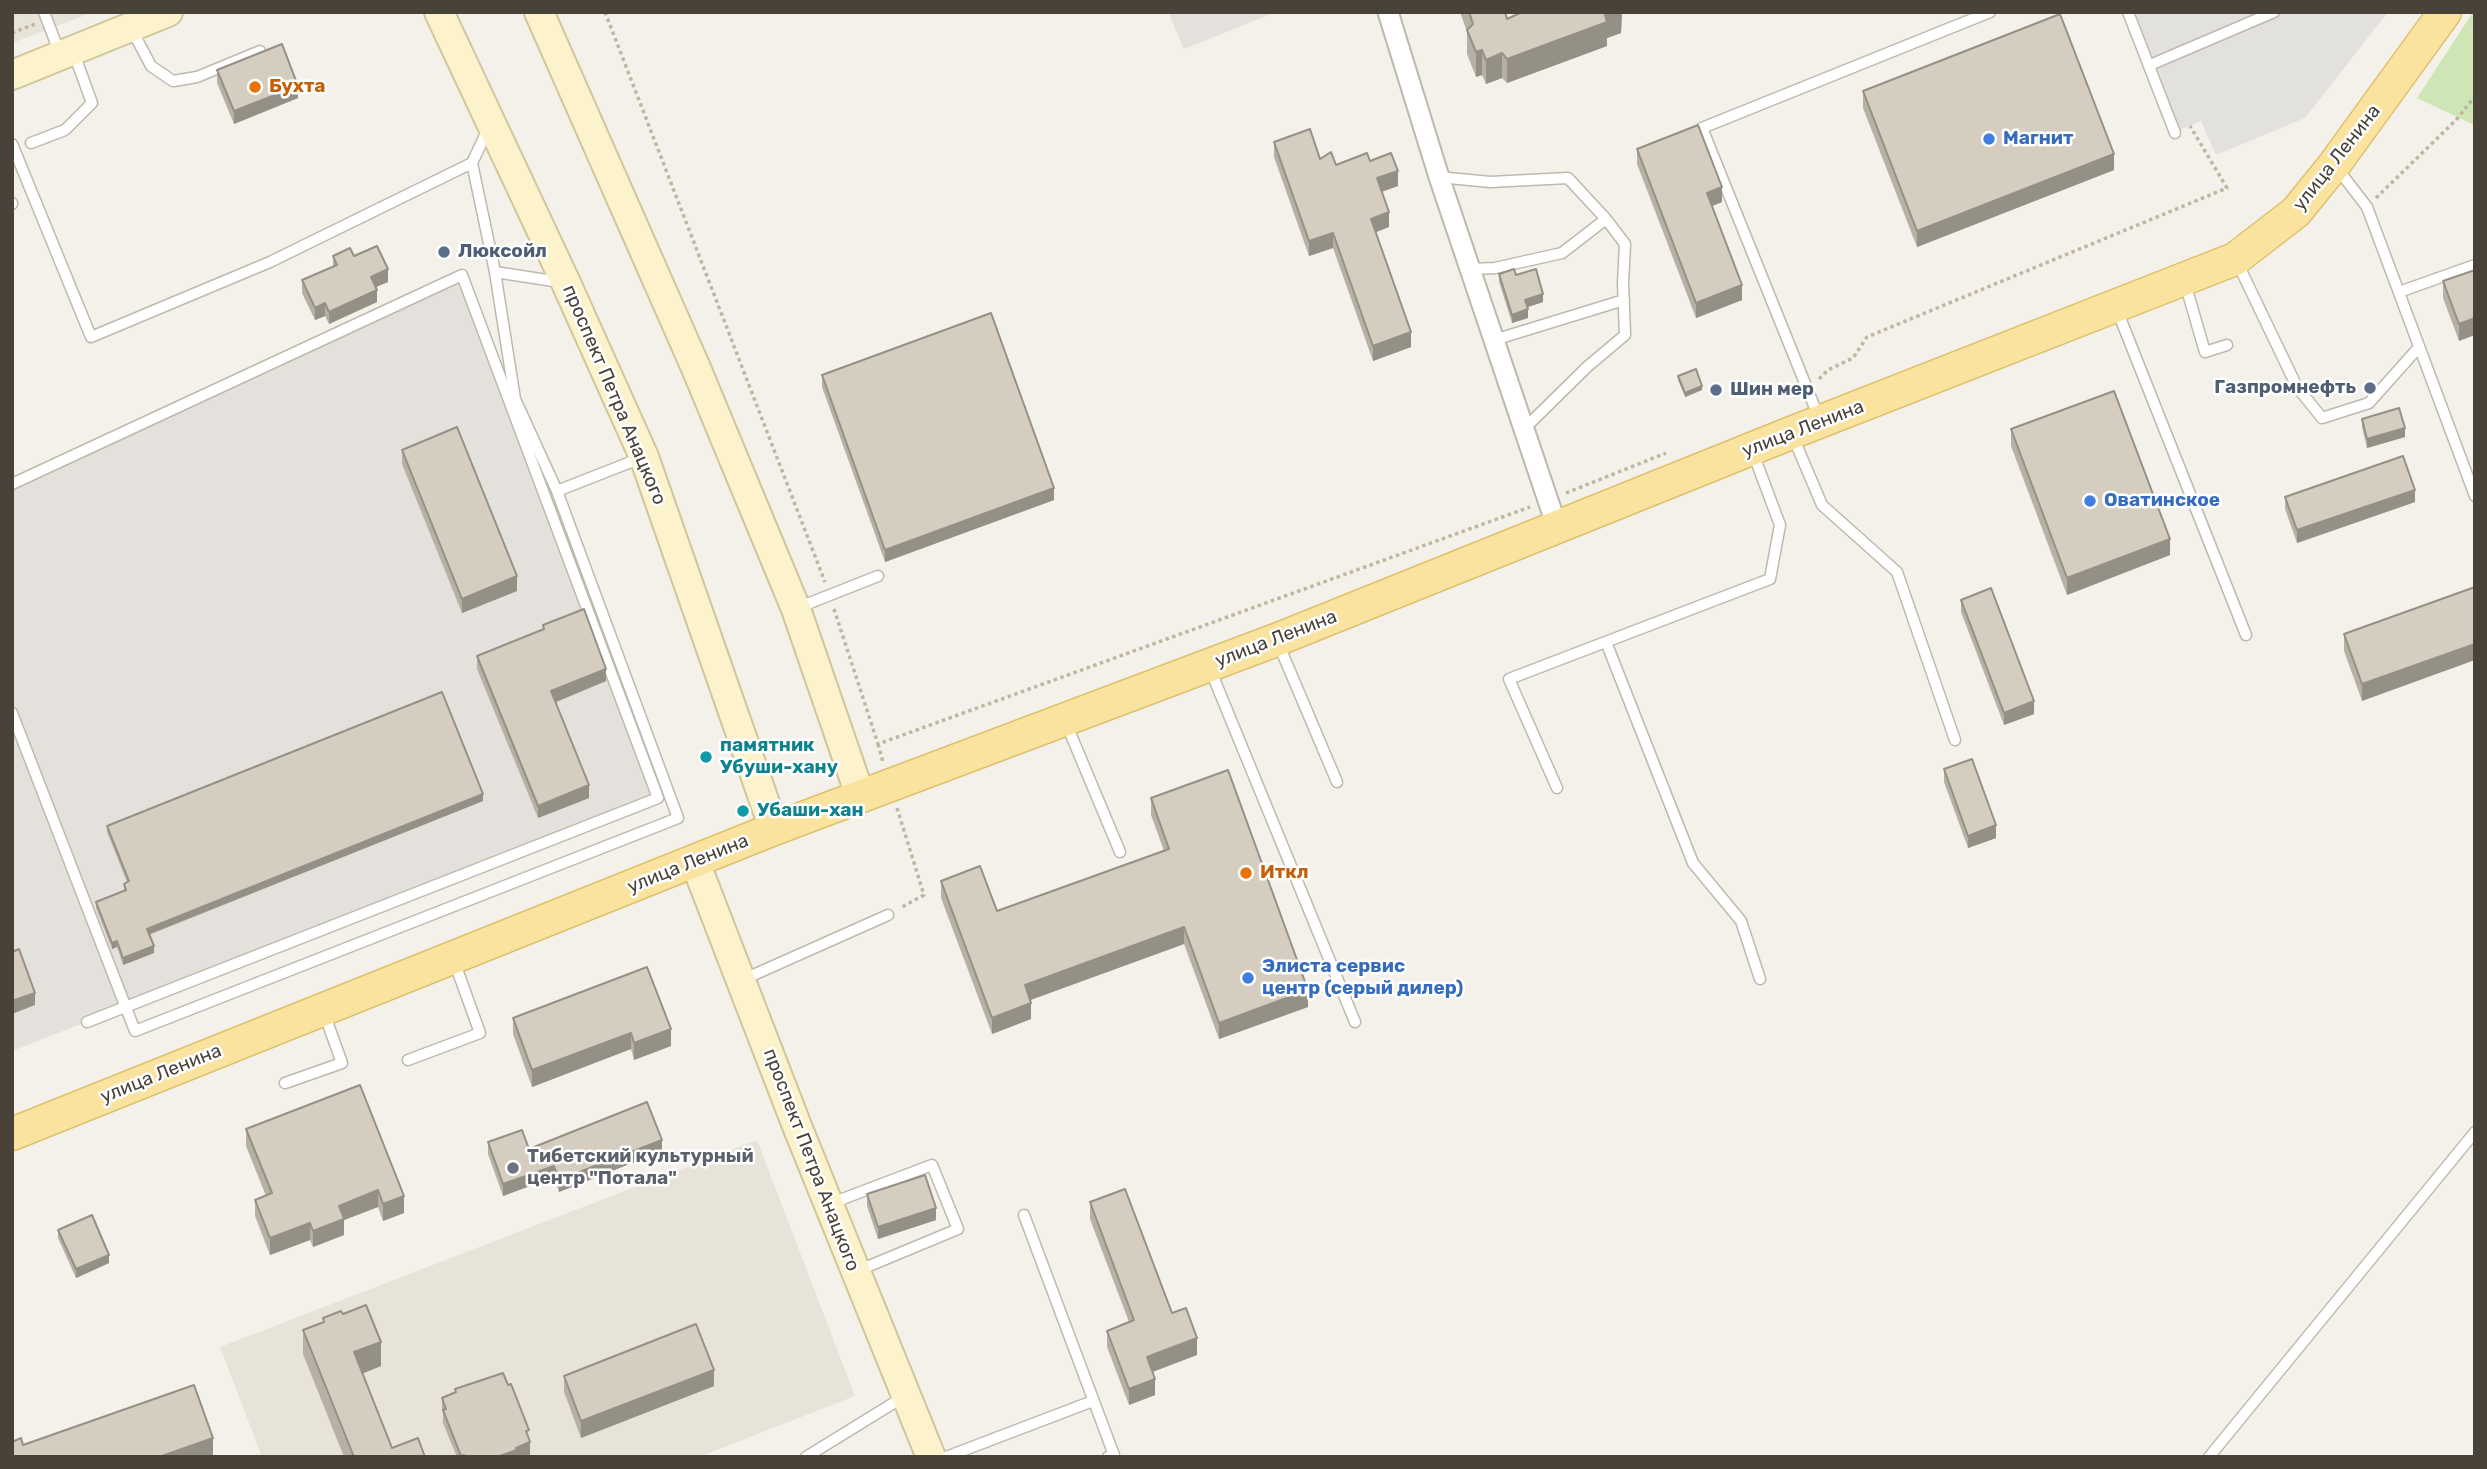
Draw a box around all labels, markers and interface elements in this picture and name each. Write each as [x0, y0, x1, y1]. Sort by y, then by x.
place label: Бухта [269, 76, 326, 98]
marker: Бухта [247, 79, 263, 95]
street label: улица Ленина [2288, 100, 2386, 216]
place label: Магнит [2003, 128, 2073, 150]
marker: Магнит [1981, 131, 1997, 147]
place label: Люксойл [458, 241, 547, 263]
marker: Люксойл [436, 244, 452, 260]
street label: проспект Петра Анацкого [557, 282, 671, 508]
place label: Газпромнефть [2214, 377, 2356, 399]
place label: Шин мер [1730, 379, 1814, 401]
marker: Газпромнефть [2362, 380, 2378, 396]
marker: Шин мер [1708, 382, 1724, 398]
street label: улица Ленина [1739, 395, 1867, 463]
place label: Оватинское [2104, 490, 2220, 512]
marker: Оватинское [2082, 493, 2098, 509]
street label: улица Ленина [1212, 605, 1340, 673]
place label: памятник Убуши-хану [720, 735, 838, 779]
marker: памятник Убуши-хану [698, 749, 714, 765]
place label: Убаши-хан [757, 800, 864, 822]
marker: Убаши-хан [735, 803, 751, 819]
street label: улица Ленина [624, 829, 752, 899]
place label: Иткл [1260, 862, 1309, 884]
marker: Иткл [1238, 865, 1254, 881]
place label: Элиста сервис центр (серый дилер) [1262, 956, 1463, 1000]
marker: Элиста сервис центр (серый дилер) [1240, 970, 1256, 986]
street label: улица Ленина [97, 1039, 225, 1109]
street label: проспект Петра Анацкого [758, 1045, 864, 1275]
place label: Тибетский культурный центр "Потала" [527, 1146, 754, 1190]
marker: Тибетский культурный центр "Потала" [505, 1160, 521, 1176]

